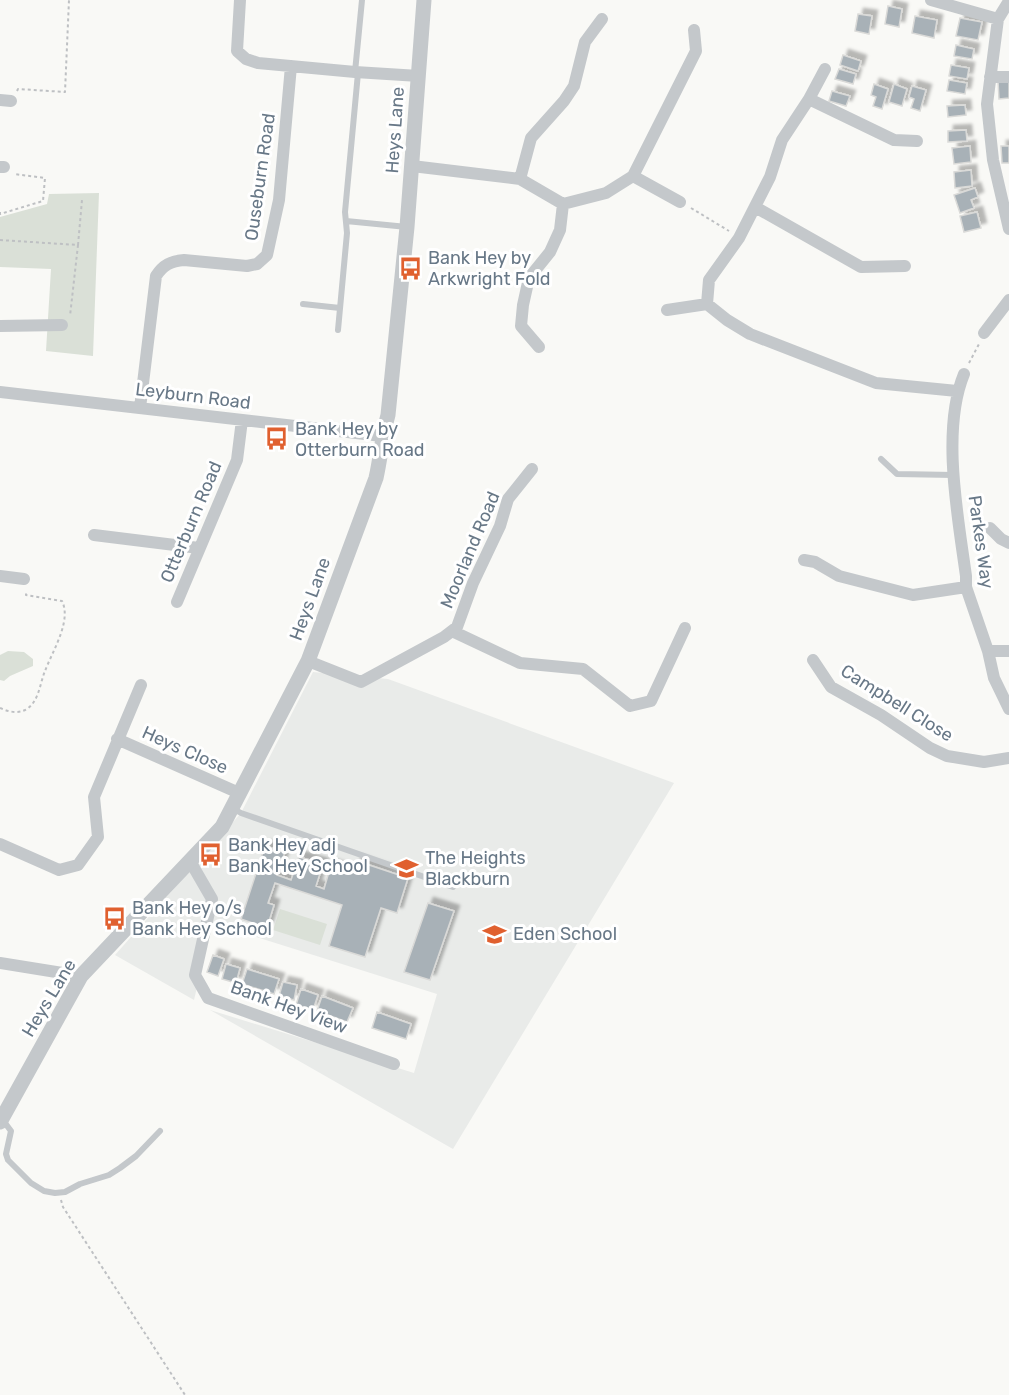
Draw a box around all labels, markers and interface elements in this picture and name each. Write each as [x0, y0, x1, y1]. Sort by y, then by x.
street label: Heys Lane [381, 86, 409, 174]
street label: Ouseburn Road [240, 112, 280, 242]
place label: Bank Hey by Arkwright Fold [428, 247, 551, 290]
bus stop icon: Bank Hey by Arkwright Fold [397, 255, 423, 281]
street label: Leyburn Road [134, 378, 252, 414]
place label: Bank Hey by Otterburn Road [295, 418, 425, 461]
bus stop icon: Bank Hey by Otterburn Road [264, 426, 290, 452]
street label: Otterburn Road [156, 458, 226, 586]
street label: Moorland Road [435, 488, 505, 612]
street label: Parkes Way [964, 494, 998, 590]
street label: Heys Lane [285, 554, 335, 644]
street label: Campbell Close [837, 660, 957, 746]
street label: Heys Close [139, 721, 231, 779]
place label: Bank Hey adj Bank Hey School [228, 834, 368, 877]
bus stop icon: Bank Hey adj Bank Hey School [197, 842, 223, 868]
place label: The Heights Blackburn [425, 847, 526, 890]
school or university icon: The Heights Blackburn [394, 855, 420, 881]
place label: Bank Hey o/s Bank Hey School [132, 897, 272, 940]
bus stop icon: Bank Hey o/s Bank Hey School [101, 905, 127, 931]
school or university icon: Eden School [482, 921, 508, 947]
place label: Eden School [513, 923, 617, 945]
street label: Heys Lane [17, 955, 81, 1041]
street label: Bank Hey View [228, 976, 350, 1038]

